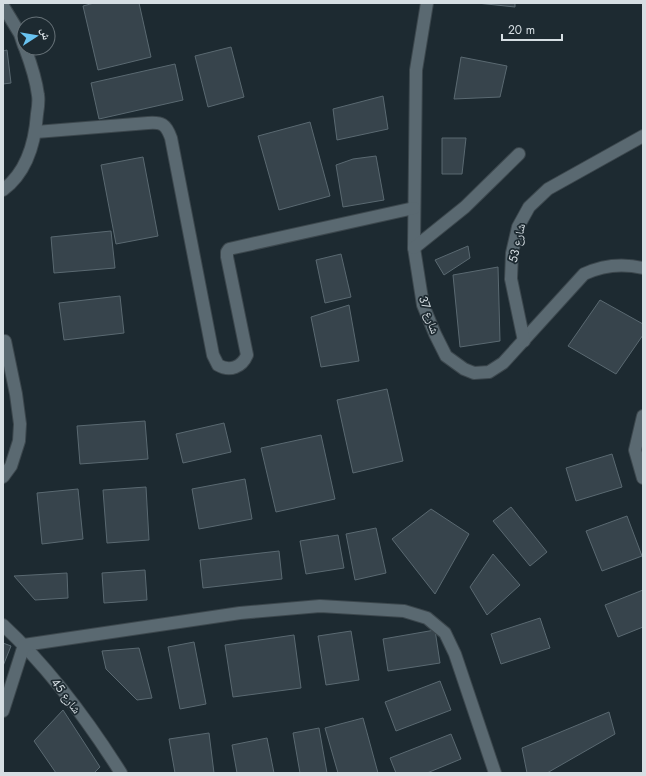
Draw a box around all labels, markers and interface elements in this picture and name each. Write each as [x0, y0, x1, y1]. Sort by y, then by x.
north arrow [16, 16, 56, 56]
scale bar [502, 16, 562, 42]
text: 20 m [508, 21, 535, 39]
text: ش [37, 27, 55, 42]
street label: شارع 53 [504, 222, 530, 264]
street label: شارع 37 [414, 294, 444, 337]
street label: شارع 45 [47, 675, 85, 718]

